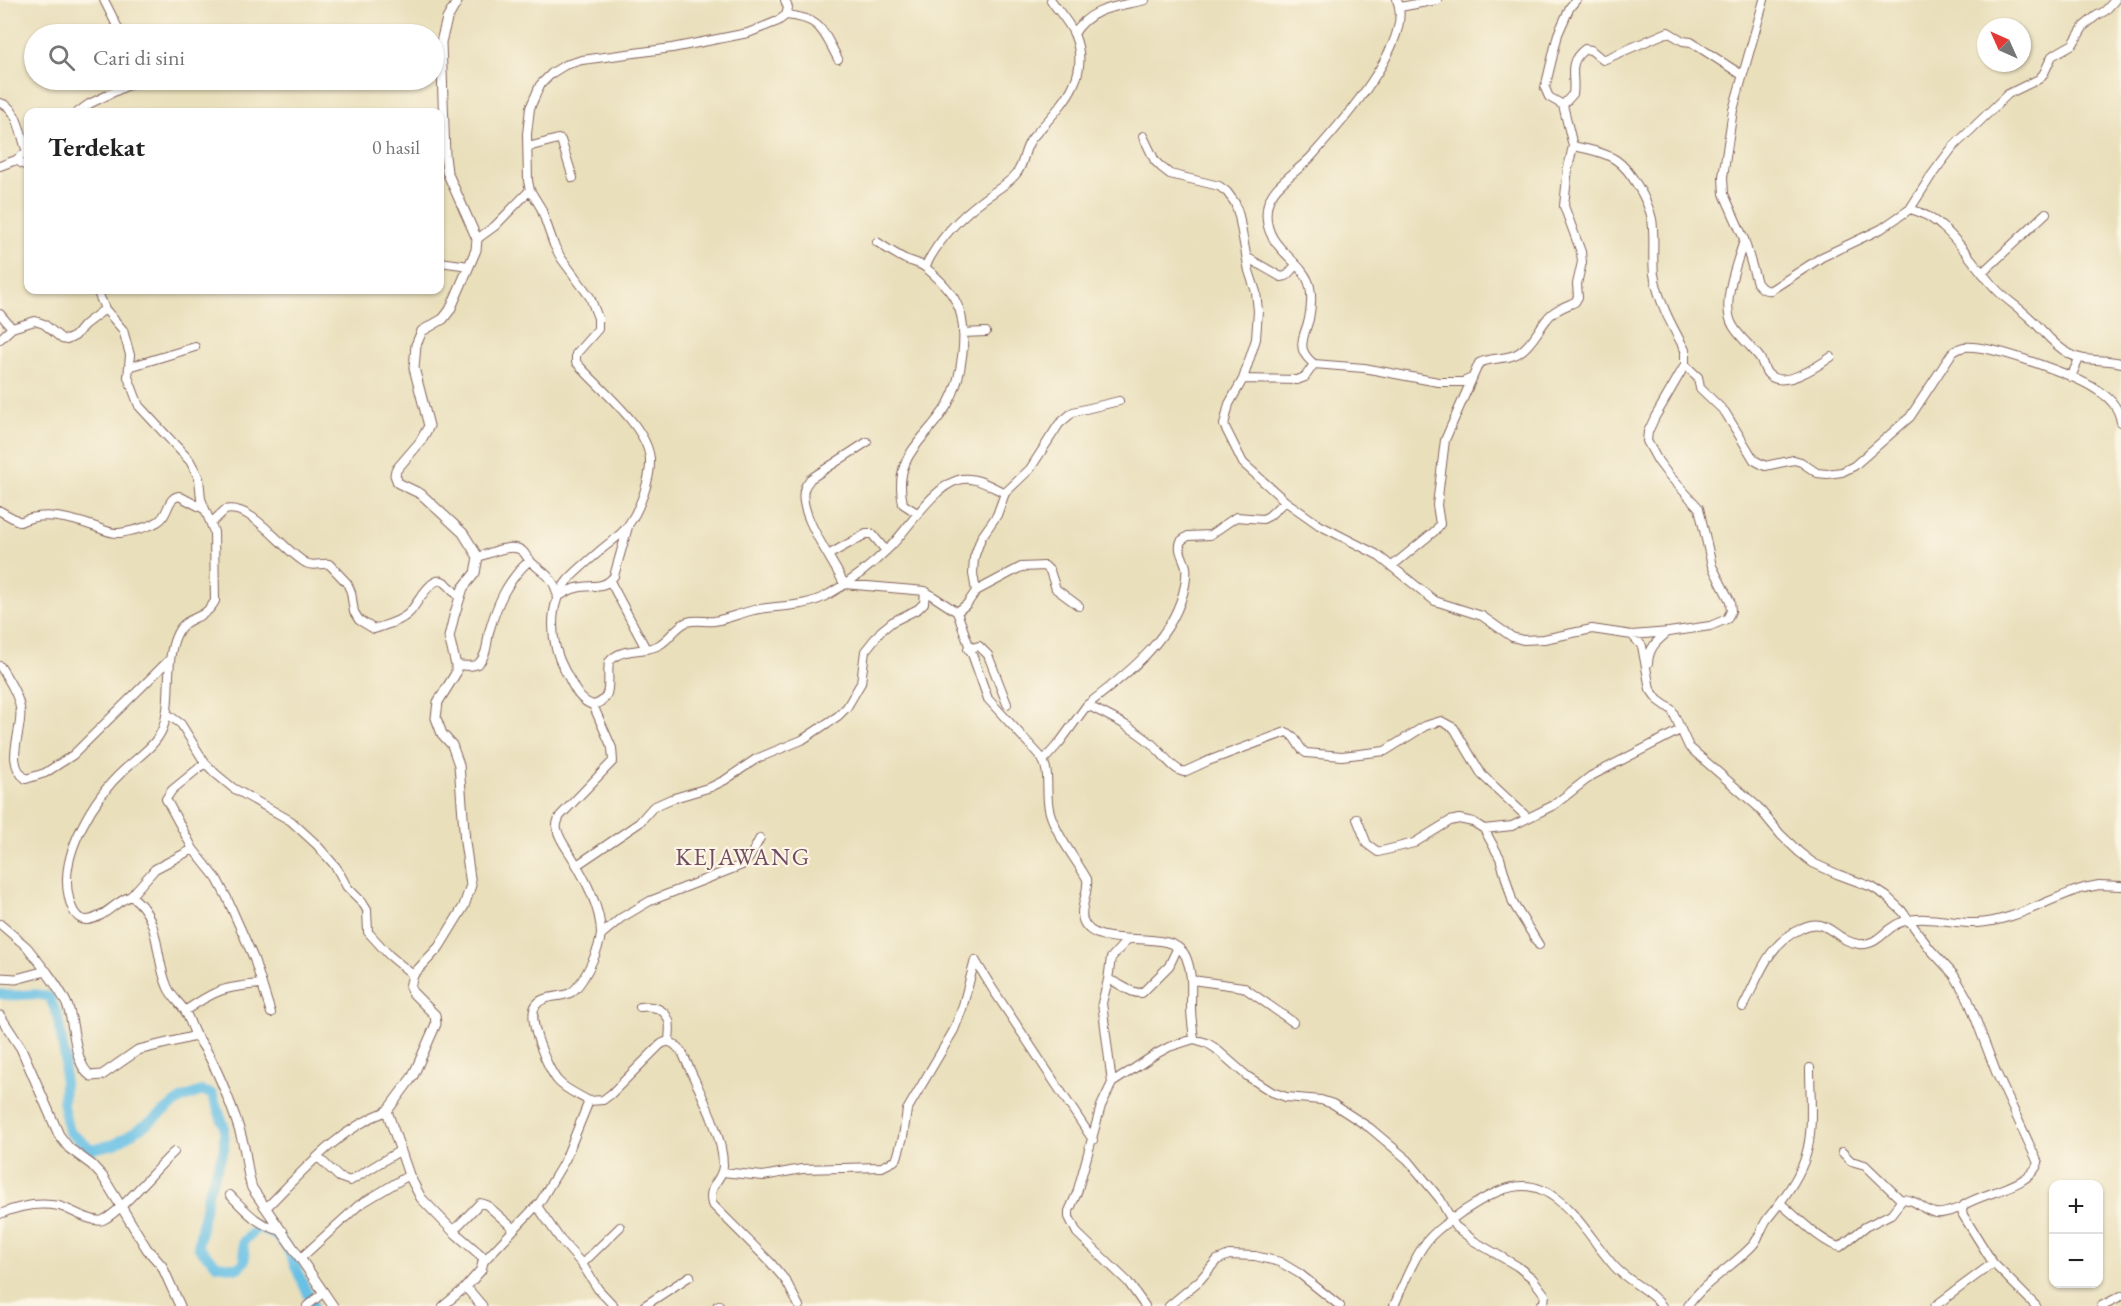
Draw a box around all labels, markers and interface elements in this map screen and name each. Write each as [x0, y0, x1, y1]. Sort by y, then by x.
north arrow [1977, 18, 2031, 72]
search box [24, 24, 444, 90]
icon: search [45, 41, 78, 74]
text: Cari di sini [93, 43, 185, 72]
text: Terdekat [48, 130, 145, 164]
text: 0 hasil [372, 134, 420, 160]
district label: KEJAWANG [675, 841, 811, 872]
map controls [2049, 1180, 2103, 1288]
button: + [2049, 1180, 2103, 1234]
button: − [2049, 1234, 2103, 1288]

